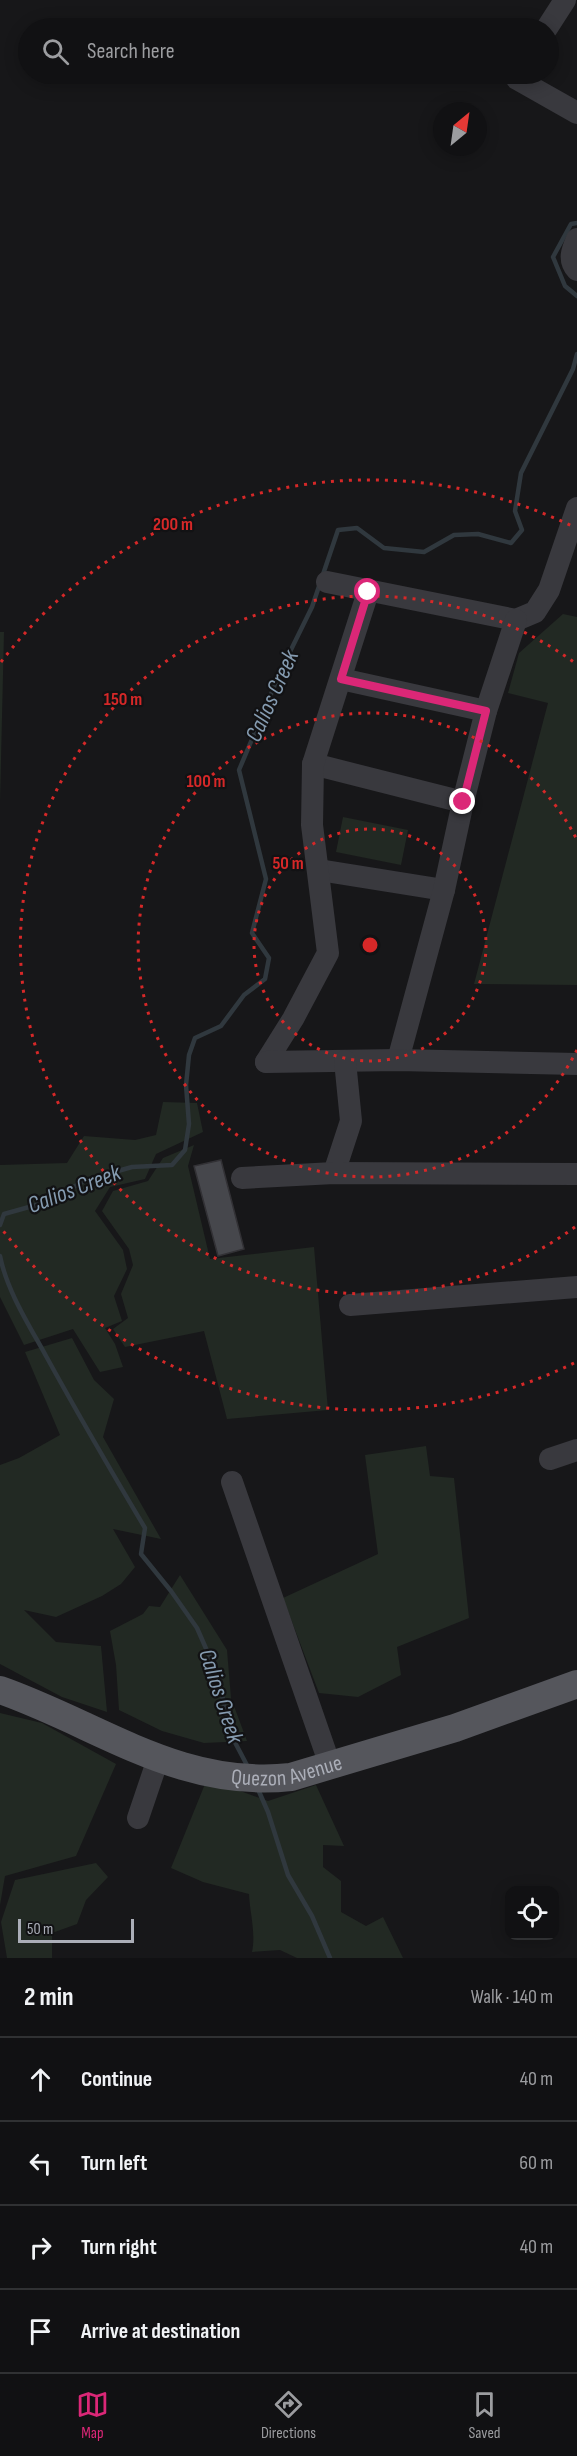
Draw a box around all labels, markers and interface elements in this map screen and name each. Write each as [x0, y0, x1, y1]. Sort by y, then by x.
search box [18, 18, 559, 84]
icon: search [39, 35, 72, 68]
text: Search here [87, 38, 174, 65]
north arrow [433, 102, 487, 156]
text: 200 m [153, 514, 193, 535]
route start [354, 578, 380, 604]
water label: Calios Creek [239, 645, 306, 746]
text: 150 m [104, 689, 142, 710]
text: 100 m [187, 771, 226, 792]
route end [449, 788, 475, 814]
text: 50 m [272, 853, 304, 874]
centre of rings [360, 935, 380, 955]
water label: Calios Creek [23, 1158, 126, 1220]
water label: Calios Creek [192, 1645, 250, 1748]
street label: Quezon Avenue [230, 1749, 345, 1792]
map controls [505, 1886, 559, 1940]
button: locate [505, 1886, 559, 1940]
scale bar [18, 1916, 134, 1944]
text: 50 m [27, 1920, 53, 1939]
text: 2 min [24, 1982, 74, 2013]
text: Walk · 140 m [471, 1985, 553, 2009]
icon: ahead [24, 2063, 57, 2096]
text: Continue [81, 2066, 152, 2093]
text: 40 m [520, 2067, 553, 2091]
icon: left [24, 2147, 57, 2180]
text: Turn left [81, 2150, 147, 2177]
text: 60 m [519, 2151, 553, 2175]
icon: right [24, 2231, 57, 2264]
text: Turn right [81, 2234, 157, 2261]
text: 40 m [520, 2235, 553, 2259]
icon: arrive [24, 2315, 57, 2348]
text: Arrive at destination [81, 2318, 240, 2345]
tab: Map [76, 2388, 109, 2443]
tab: Directions [261, 2388, 316, 2443]
tab: Saved [468, 2388, 501, 2443]

